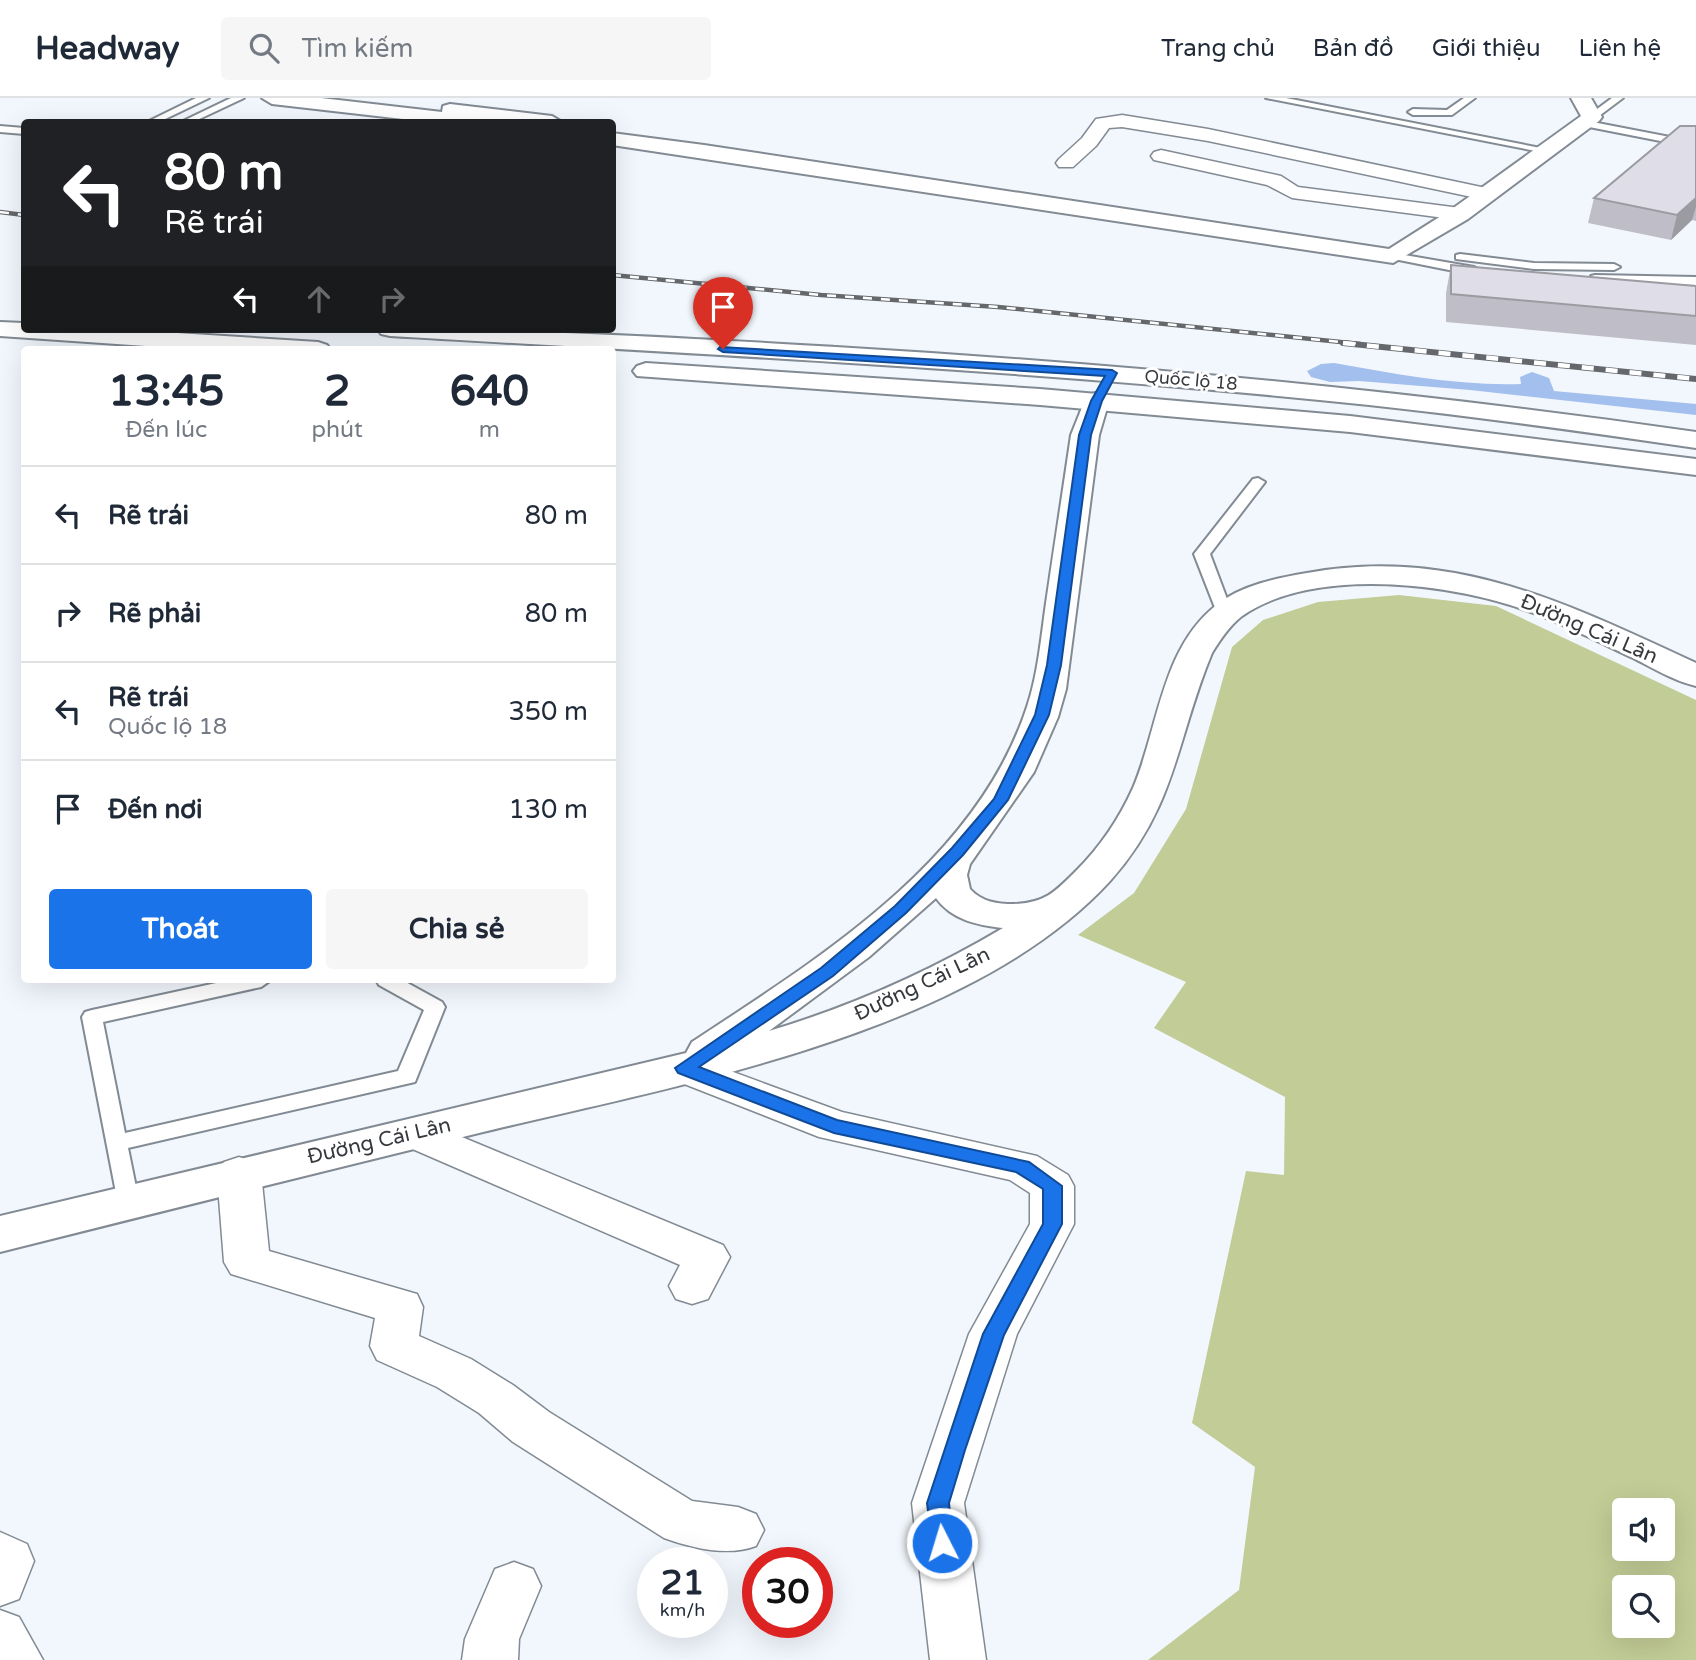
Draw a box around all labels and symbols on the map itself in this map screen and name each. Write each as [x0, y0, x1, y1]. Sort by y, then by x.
pin [693, 277, 753, 349]
street label: Quốc lộ 18 [1144, 365, 1238, 395]
street label: Đường Cái Lân [1517, 589, 1661, 669]
street label: Đường Cái Lân [850, 942, 994, 1026]
street label: Đường Cái Lân [305, 1112, 453, 1170]
position arrow [905, 1506, 979, 1580]
speed limit sign: 30 [742, 1547, 833, 1638]

